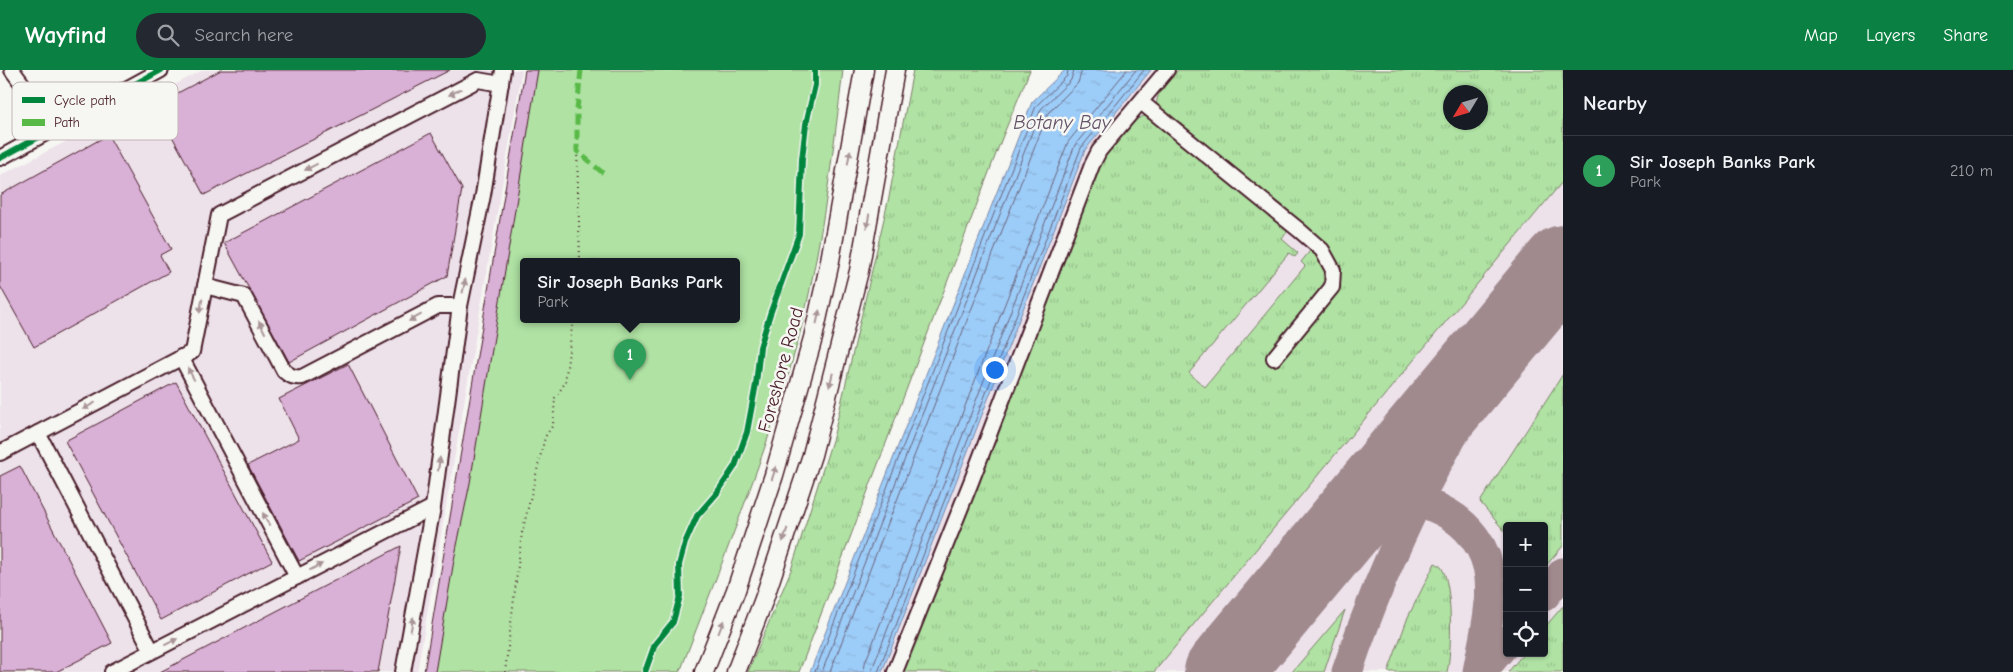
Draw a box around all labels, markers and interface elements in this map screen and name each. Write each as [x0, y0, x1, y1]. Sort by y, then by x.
search box [136, 13, 486, 58]
text: Wayfind [25, 21, 106, 49]
icon: search [154, 21, 182, 49]
text: Search here [194, 24, 293, 46]
text: Map [1804, 25, 1838, 46]
text: Layers [1866, 25, 1915, 46]
text: Share [1943, 25, 1988, 46]
legend [12, 82, 178, 140]
north arrow [1443, 85, 1488, 130]
one-way arrow [448, 88, 463, 96]
text: Nearby [1583, 91, 1647, 115]
text: Cycle path [54, 92, 116, 109]
water label: Botany Bay [1013, 111, 1112, 134]
text: Path [54, 114, 80, 131]
one-way arrow [846, 149, 854, 165]
text: Sir Joseph Banks Park [1630, 151, 1815, 173]
text: 1 [1596, 162, 1602, 180]
text: 210 m [1950, 162, 1993, 180]
one-way arrow [304, 163, 318, 171]
text: Park [1630, 173, 1661, 191]
one-way arrow [864, 214, 872, 230]
popup [520, 258, 740, 323]
text: Sir Joseph Banks Park [537, 271, 723, 293]
one-way arrow [461, 277, 469, 293]
text: Park [537, 293, 568, 311]
one-way arrow [196, 299, 204, 315]
street label: Foreshore Road [754, 305, 808, 435]
one-way arrow [814, 309, 822, 324]
one-way arrow [407, 314, 422, 322]
one-way arrow [258, 320, 266, 335]
pin: 1 [614, 339, 646, 380]
your location [982, 357, 1008, 383]
one-way arrow [187, 367, 195, 382]
one-way arrow [827, 372, 835, 387]
one-way arrow [82, 402, 96, 410]
one-way arrow [435, 456, 443, 472]
one-way arrow [771, 465, 779, 480]
one-way arrow [262, 511, 270, 526]
map controls [1503, 522, 1548, 657]
button: + [1503, 522, 1548, 567]
one-way arrow [781, 528, 788, 543]
one-way arrow [309, 563, 323, 571]
button: − [1503, 567, 1548, 612]
button: locate [1503, 612, 1548, 657]
one-way arrow [408, 616, 416, 632]
one-way arrow [718, 619, 726, 634]
one-way arrow [164, 638, 178, 646]

